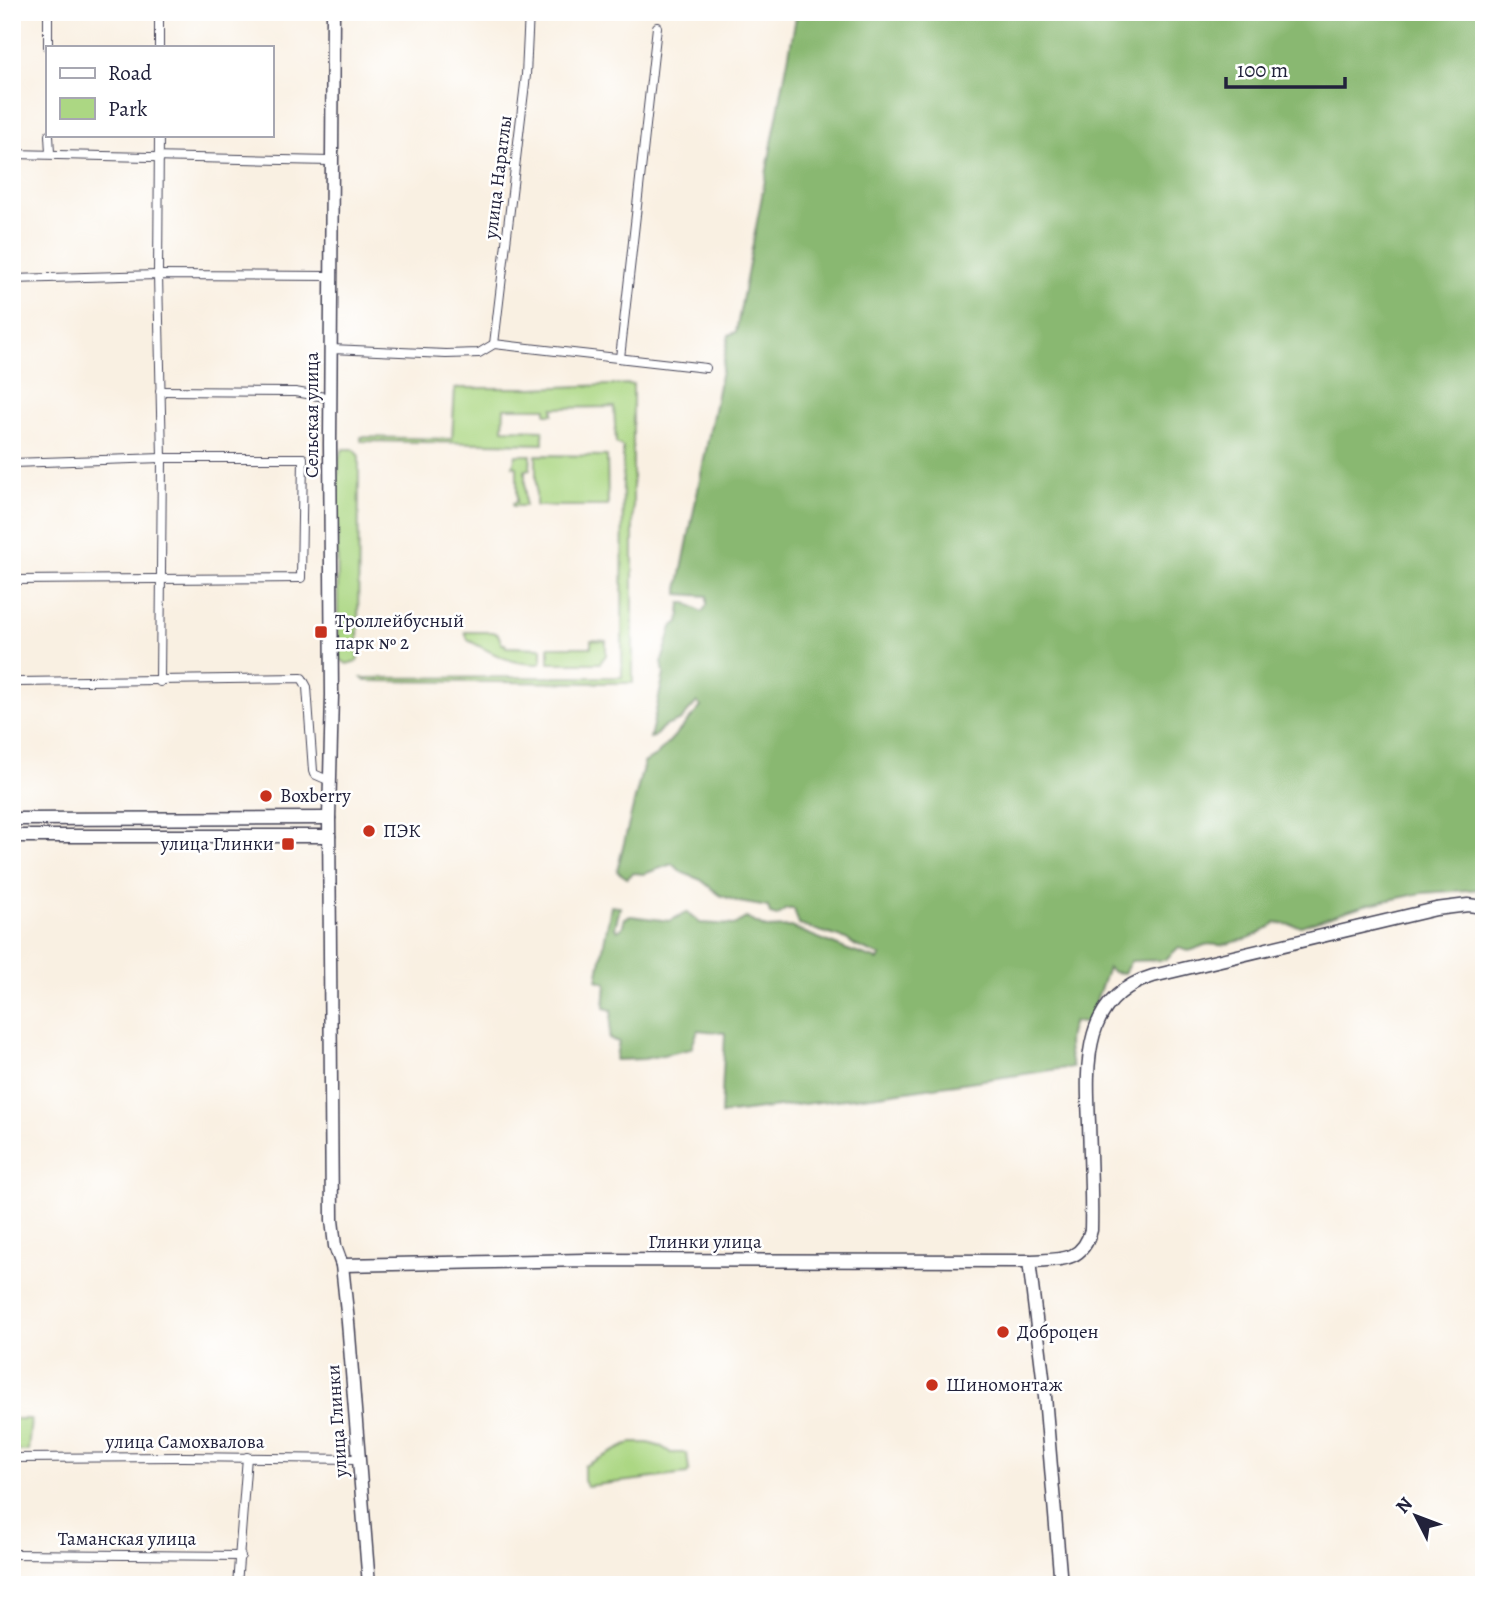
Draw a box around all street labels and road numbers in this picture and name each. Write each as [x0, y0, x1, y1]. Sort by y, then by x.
street label: улица Наратлы [477, 114, 518, 241]
street label: Сельская улица [299, 352, 325, 478]
street label: Глинки улица [648, 1229, 762, 1255]
street label: улица Глинки [320, 1364, 354, 1479]
street label: улица Самохвалова [105, 1429, 265, 1455]
street label: Таманская улица [58, 1526, 197, 1552]

